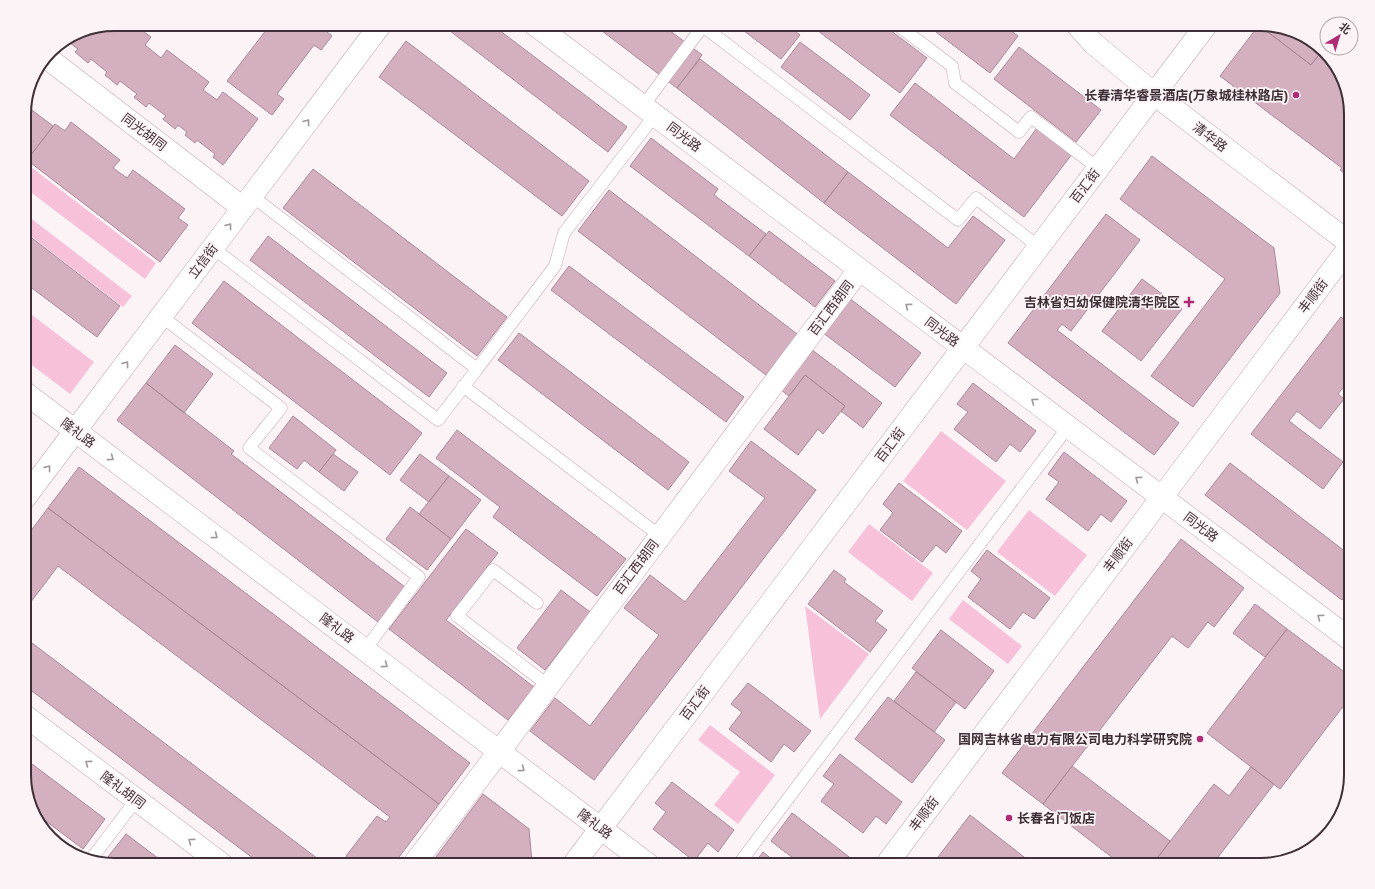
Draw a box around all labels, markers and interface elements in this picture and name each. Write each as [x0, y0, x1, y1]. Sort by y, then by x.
north arrow [1319, 16, 1359, 56]
text: 北 [1337, 20, 1353, 36]
place label: 长春清华睿景酒店(万象城桂林路店) [1084, 88, 1288, 103]
marker: 长春清华睿景酒店(万象城桂林路店) [1291, 90, 1301, 100]
street label: 同光胡同 [119, 110, 169, 154]
street label: 同光路 [664, 119, 704, 155]
street label: 清华路 [1190, 119, 1230, 155]
one-way arrow [302, 120, 309, 127]
street label: 百汇街 [1067, 166, 1103, 206]
one-way arrow [224, 224, 231, 231]
street label: 立信街 [185, 241, 221, 281]
street label: 丰顺街 [1295, 276, 1331, 316]
street label: 百汇西胡同 [805, 278, 857, 338]
place label: 吉林省妇幼保健院清华院区 [1024, 295, 1180, 310]
marker: 吉林省妇幼保健院清华院区 [1183, 296, 1195, 308]
one-way arrow [905, 304, 912, 311]
street label: 同光路 [922, 314, 962, 350]
one-way arrow [121, 361, 128, 368]
one-way arrow [1031, 399, 1038, 406]
street label: 隆礼路 [58, 415, 98, 451]
street label: 百汇街 [872, 425, 908, 465]
one-way arrow [107, 453, 114, 460]
one-way arrow [43, 465, 50, 472]
one-way arrow [1135, 477, 1142, 484]
street label: 同光路 [1181, 509, 1221, 545]
one-way arrow [210, 531, 217, 538]
street label: 丰顺街 [1100, 535, 1136, 575]
street label: 百汇西胡同 [610, 537, 662, 597]
street label: 隆礼路 [317, 610, 357, 646]
one-way arrow [1317, 614, 1324, 621]
one-way arrow [381, 661, 388, 668]
street label: 百汇街 [677, 683, 713, 723]
place label: 国网吉林省电力有限公司电力科学研究院 [958, 732, 1192, 747]
marker: 国网吉林省电力有限公司电力科学研究院 [1195, 734, 1205, 744]
one-way arrow [85, 761, 92, 768]
one-way arrow [518, 765, 525, 772]
street label: 隆礼胡同 [98, 768, 148, 812]
street label: 丰顺街 [906, 794, 942, 834]
street label: 隆礼路 [575, 806, 615, 842]
place label: 长春名门饭店 [1017, 811, 1095, 826]
marker: 长春名门饭店 [1004, 813, 1014, 823]
one-way arrow [189, 839, 196, 846]

